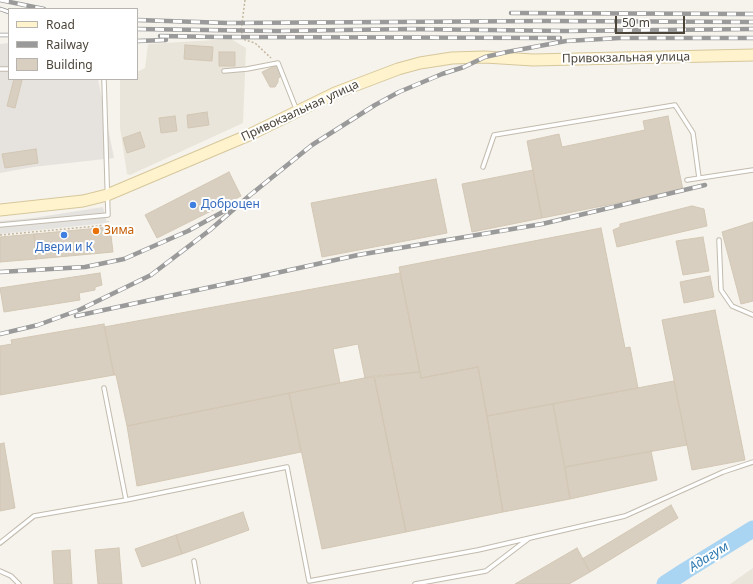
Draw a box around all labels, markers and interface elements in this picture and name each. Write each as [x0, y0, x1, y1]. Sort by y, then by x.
legend [8, 8, 138, 80]
scale bar [617, 8, 687, 34]
text: 50 m [622, 14, 650, 31]
text: Road [46, 16, 75, 33]
text: Railway [46, 36, 89, 53]
street label: Привокзальная улица [562, 50, 690, 66]
text: Building [46, 56, 93, 73]
street label: Привокзальная улица [239, 77, 361, 145]
place label: Доброцен [201, 198, 260, 212]
marker: Доброцен [188, 200, 198, 210]
place label: Зима [104, 224, 134, 238]
marker: Зима [91, 226, 101, 236]
marker: Двери и К [59, 230, 69, 240]
place label: Двери и К [35, 241, 93, 255]
water label: Адагум [686, 539, 732, 575]

